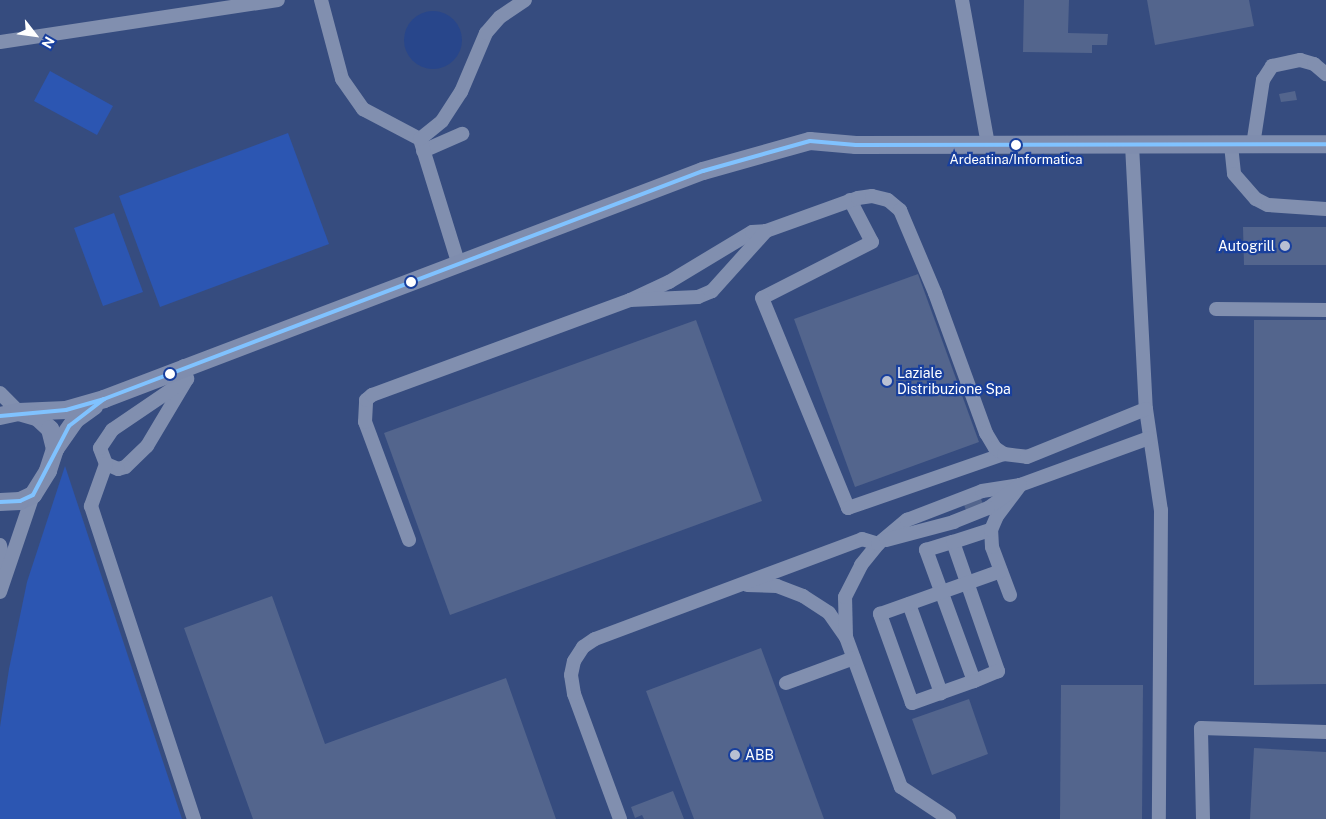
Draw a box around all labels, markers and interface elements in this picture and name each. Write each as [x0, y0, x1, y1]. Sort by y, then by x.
north arrow [10, 10, 60, 60]
text: N [38, 34, 58, 51]
marker: Ardeatina/Informatica [1011, 140, 1021, 150]
place label: Ardeatina/Informatica [950, 152, 1082, 168]
place label: Autogrill [1218, 238, 1275, 254]
marker: Autogrill [1279, 240, 1291, 252]
unlabelled marker [406, 277, 416, 287]
place label: Laziale Distribuzione Spa [897, 365, 1011, 398]
unlabelled marker [165, 369, 175, 379]
marker: Laziale Distribuzione Spa [881, 375, 893, 387]
place label: ABB [745, 747, 774, 763]
marker: ABB [729, 749, 741, 761]

